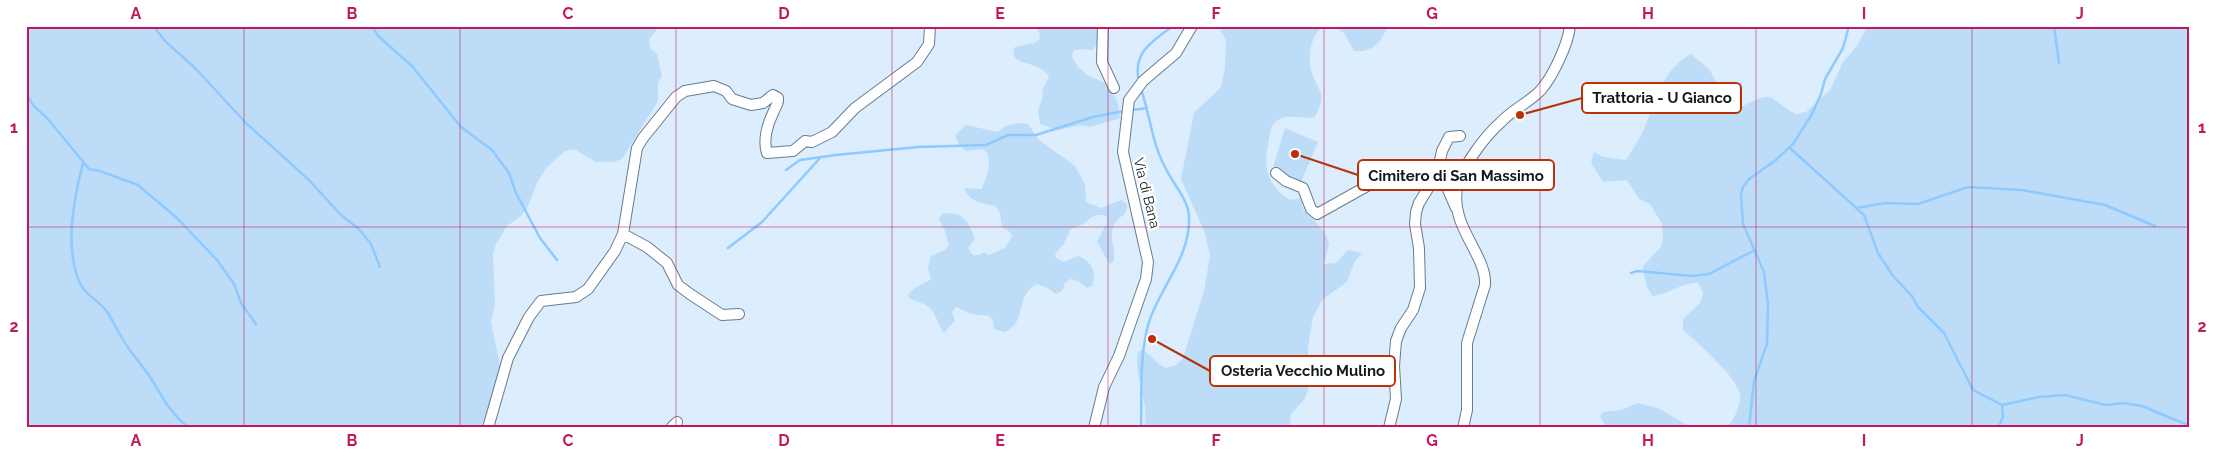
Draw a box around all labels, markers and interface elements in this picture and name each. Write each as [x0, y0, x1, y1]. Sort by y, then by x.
text: A [131, 4, 142, 23]
text: B [347, 4, 358, 23]
text: C [563, 4, 574, 23]
text: D [778, 4, 790, 23]
text: E [995, 4, 1005, 23]
text: F [1211, 4, 1221, 23]
text: G [1426, 4, 1438, 23]
text: H [1642, 4, 1654, 23]
text: I [1862, 4, 1866, 23]
text: J [2076, 4, 2084, 23]
callout: Trattoria - U Gianco [1582, 83, 1741, 113]
text: Trattoria - U Gianco [1592, 89, 1732, 107]
text: 1 [10, 118, 18, 137]
text: 1 [2198, 118, 2206, 137]
street label: Via di Bana [1131, 156, 1163, 230]
callout: Cimitero di San Massimo [1358, 160, 1554, 190]
text: Cimitero di San Massimo [1368, 167, 1544, 185]
text: 2 [9, 317, 19, 336]
text: 2 [2197, 317, 2207, 336]
callout: Osteria Vecchio Mulino [1210, 356, 1395, 386]
text: Osteria Vecchio Mulino [1221, 362, 1385, 380]
text: A [131, 431, 142, 450]
text: B [347, 431, 358, 450]
text: C [563, 431, 574, 450]
text: D [778, 431, 790, 450]
text: E [995, 431, 1005, 450]
text: F [1211, 431, 1221, 450]
text: G [1426, 431, 1438, 450]
text: H [1642, 431, 1654, 450]
text: I [1862, 431, 1866, 450]
text: J [2076, 431, 2084, 450]

